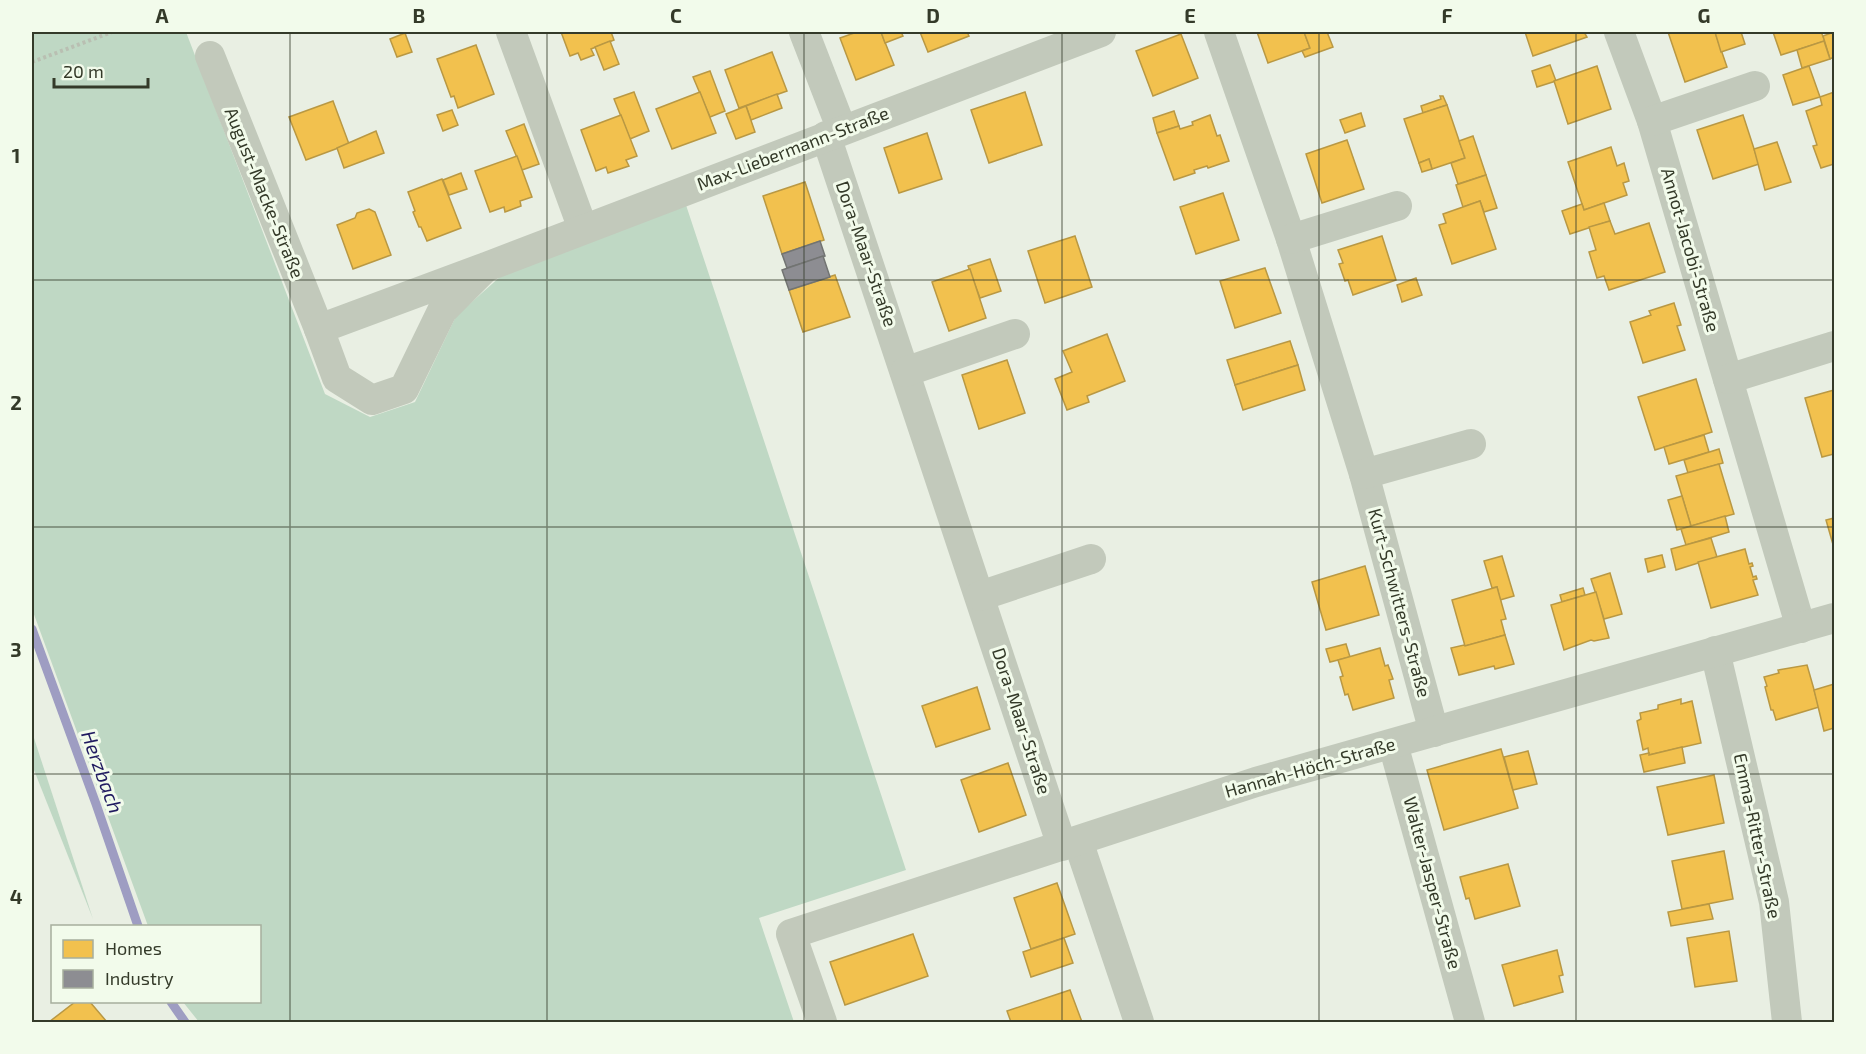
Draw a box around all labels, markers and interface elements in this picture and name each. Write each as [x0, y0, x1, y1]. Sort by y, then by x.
text: A [155, 3, 169, 27]
text: B [413, 3, 425, 27]
text: C [670, 3, 682, 27]
text: D [926, 3, 940, 27]
text: E [1184, 3, 1196, 27]
text: F [1441, 3, 1453, 27]
text: G [1698, 3, 1710, 27]
scale bar [54, 51, 148, 89]
text: 20 m [63, 60, 104, 82]
street label: Max-Liebermann-Straße [694, 101, 892, 195]
street label: August-Macke-Straße [221, 104, 309, 281]
text: 1 [12, 143, 20, 167]
street label: Annot-Jacobi-Straße [1657, 165, 1725, 334]
street label: Dora-Maar-Straße [832, 178, 902, 330]
text: 2 [10, 390, 22, 414]
street label: Kurt-Schwitters-Straße [1364, 506, 1436, 700]
text: 3 [10, 637, 22, 661]
street label: Dora-Maar-Straße [988, 645, 1056, 797]
water label: Herzbach [77, 727, 129, 816]
street label: Hannah-Höch-Straße [1222, 732, 1398, 802]
street label: Emma-Ritter-Straße [1730, 751, 1786, 921]
street label: Walter-Jasper-Straße [1399, 794, 1467, 971]
text: 4 [10, 884, 23, 908]
legend [51, 925, 261, 1003]
text: Homes [105, 937, 162, 959]
text: Industry [105, 967, 174, 989]

